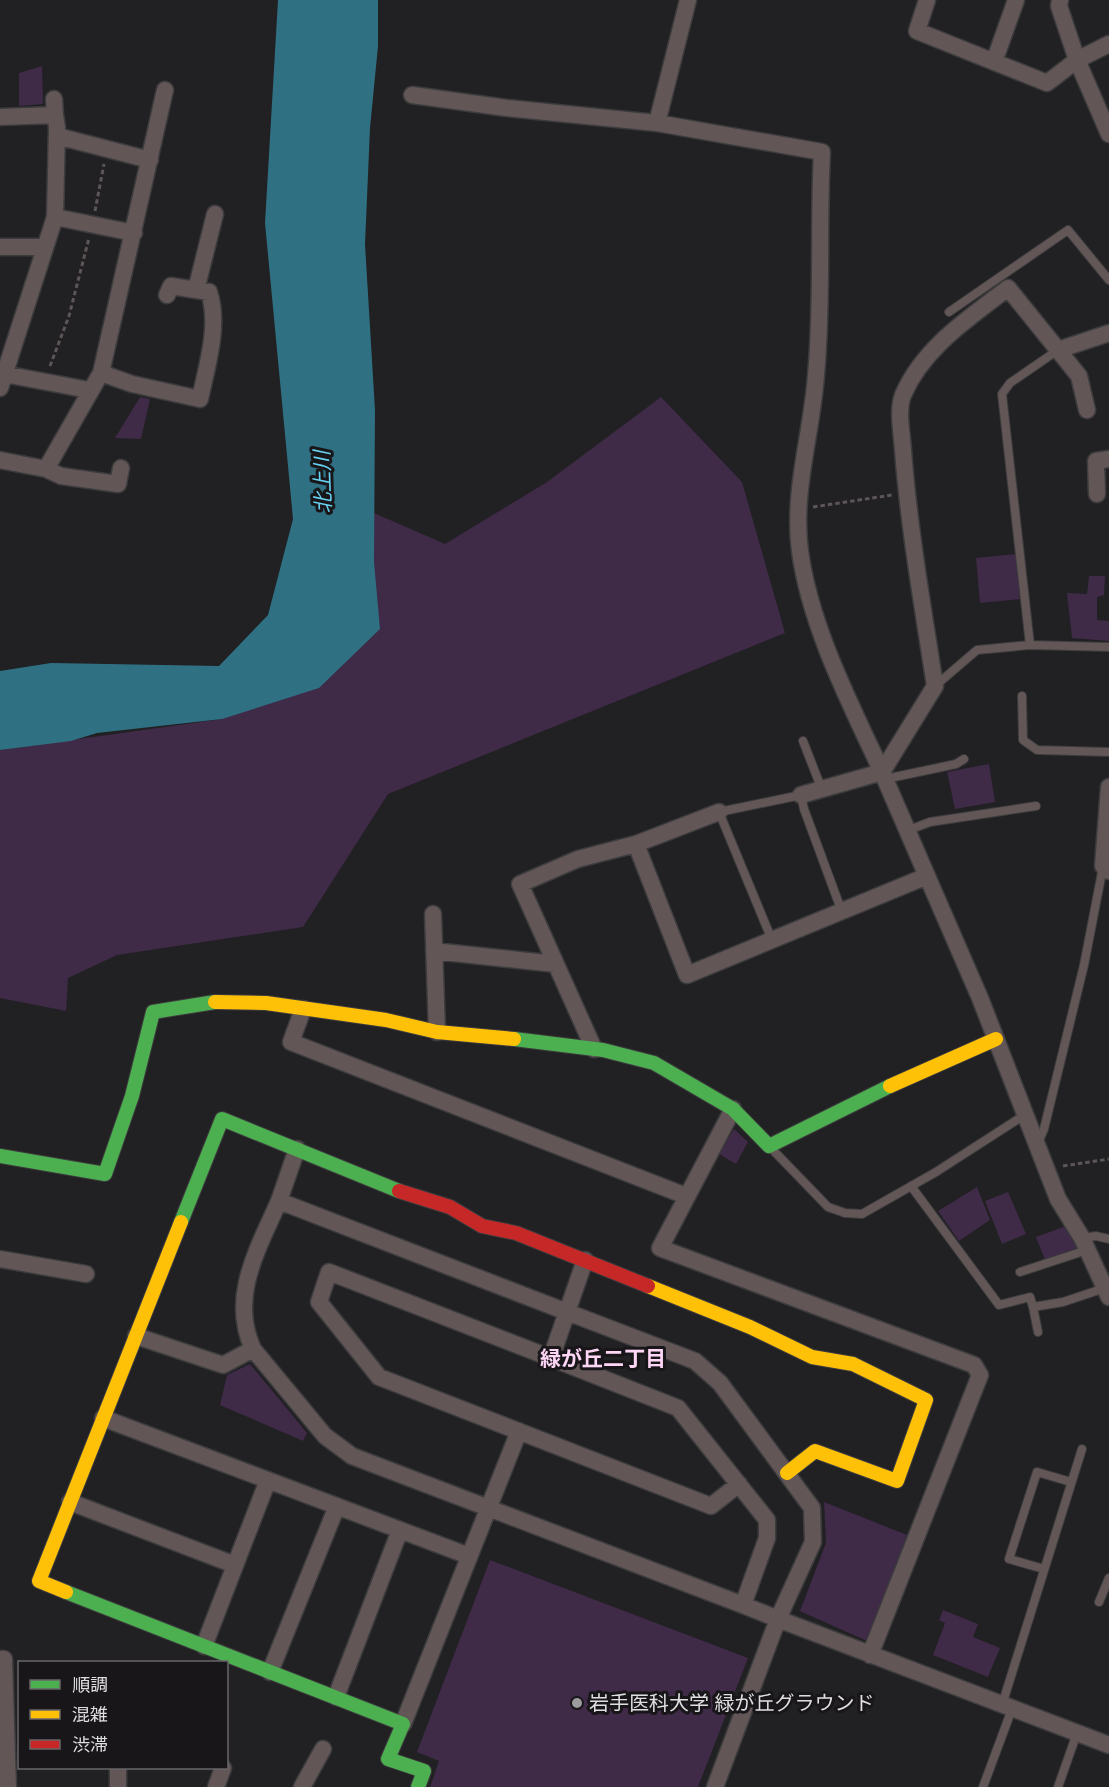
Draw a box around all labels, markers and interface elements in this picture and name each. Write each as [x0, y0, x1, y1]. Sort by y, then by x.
water label: 北上川 [310, 448, 335, 514]
district label: 緑が丘二丁目 [540, 1347, 666, 1370]
legend [18, 1661, 228, 1769]
text: 順調 [72, 1675, 108, 1695]
place label: 岩手医科大学 緑が丘グラウンド [589, 1692, 875, 1714]
marker: 岩手医科大学 緑が丘グラウンド [570, 1696, 584, 1710]
text: 混雑 [72, 1705, 108, 1725]
text: 渋滞 [72, 1735, 108, 1755]

